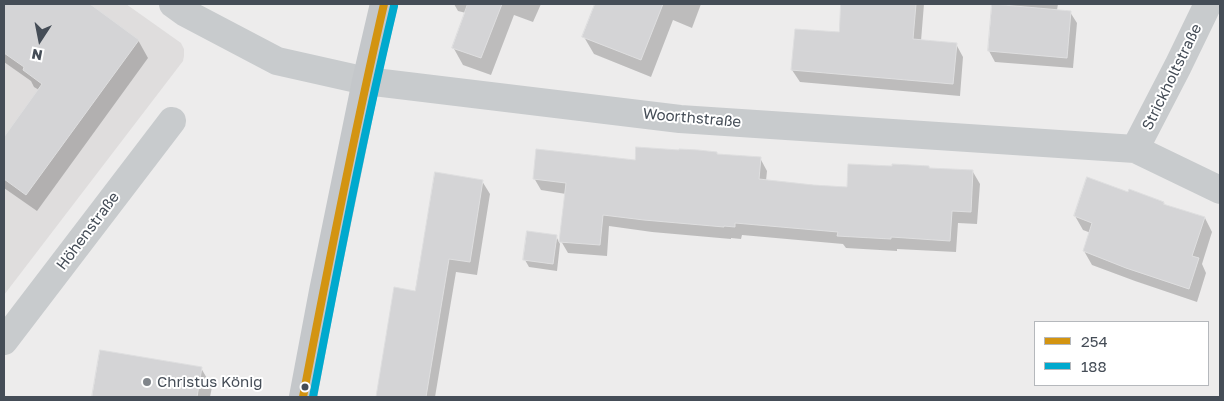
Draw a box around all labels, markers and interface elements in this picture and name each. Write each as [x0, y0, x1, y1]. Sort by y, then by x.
north arrow [15, 15, 65, 65]
street label: Strickholtstraße [1138, 21, 1206, 133]
text: N [30, 46, 44, 65]
street label: Woorthstraße [642, 105, 742, 131]
street label: Höhenstraße [53, 188, 123, 274]
legend [1034, 321, 1209, 386]
text: 254 [1081, 332, 1108, 350]
text: 188 [1081, 357, 1107, 375]
place label: Christus König [157, 373, 263, 391]
marker: Christus König [141, 376, 153, 388]
unlabelled marker [300, 382, 310, 392]

